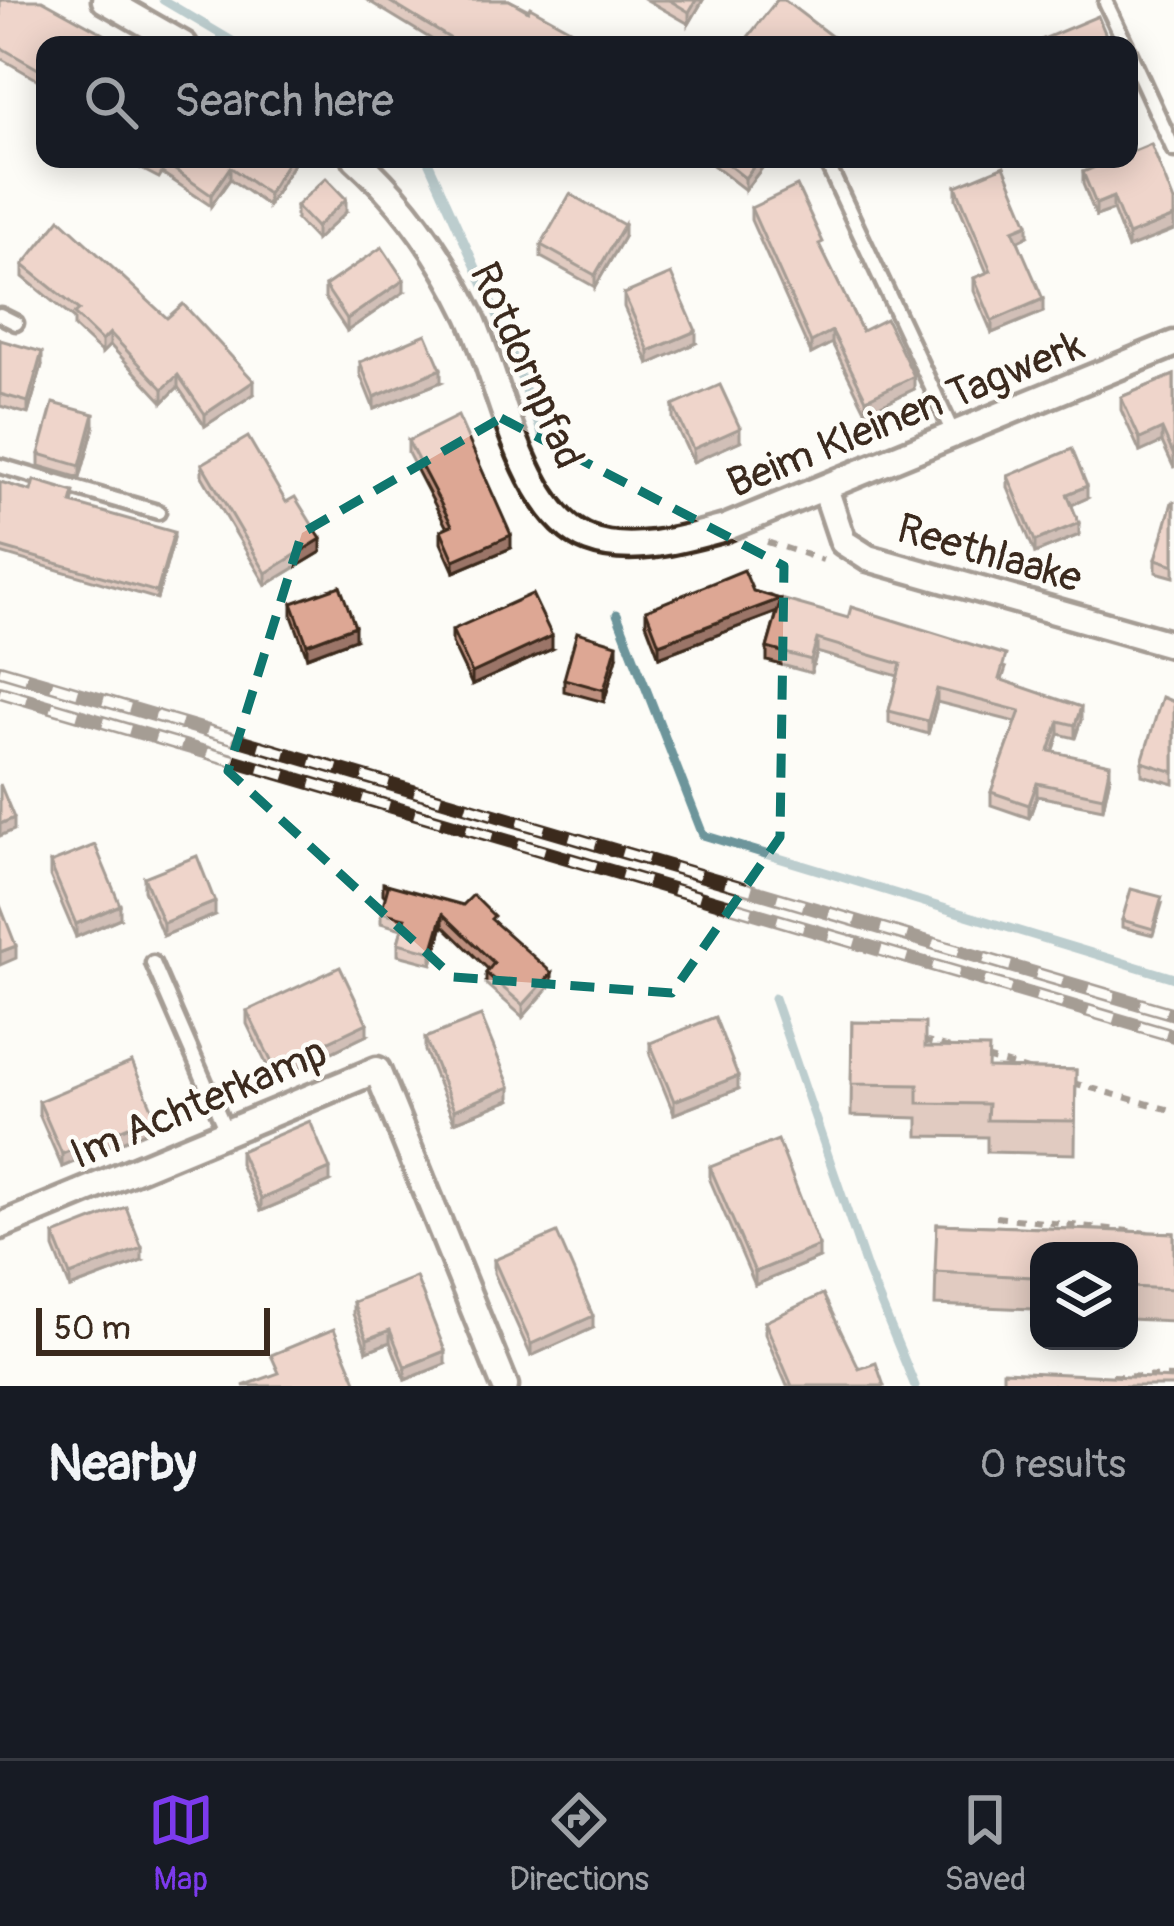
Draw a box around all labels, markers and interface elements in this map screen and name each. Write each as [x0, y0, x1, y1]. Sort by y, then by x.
search box [36, 36, 1138, 168]
icon: search [78, 69, 144, 135]
text: Search here [174, 74, 394, 130]
street label: Rotdornpfad [458, 255, 595, 477]
street label: Beim Kleinen Tagwerk [720, 320, 1092, 510]
street label: Reethlaake [891, 503, 1088, 605]
street label: Im Achterkamp [63, 1027, 335, 1181]
map controls [1030, 1242, 1138, 1350]
button: layers [1030, 1242, 1138, 1350]
scale bar [36, 1302, 270, 1355]
text: 50 m [54, 1308, 131, 1349]
text: Nearby [48, 1432, 196, 1496]
text: 0 results [980, 1440, 1126, 1489]
tab: Map [148, 1787, 214, 1900]
tab: Directions [509, 1787, 649, 1900]
tab: Saved [944, 1787, 1026, 1900]

